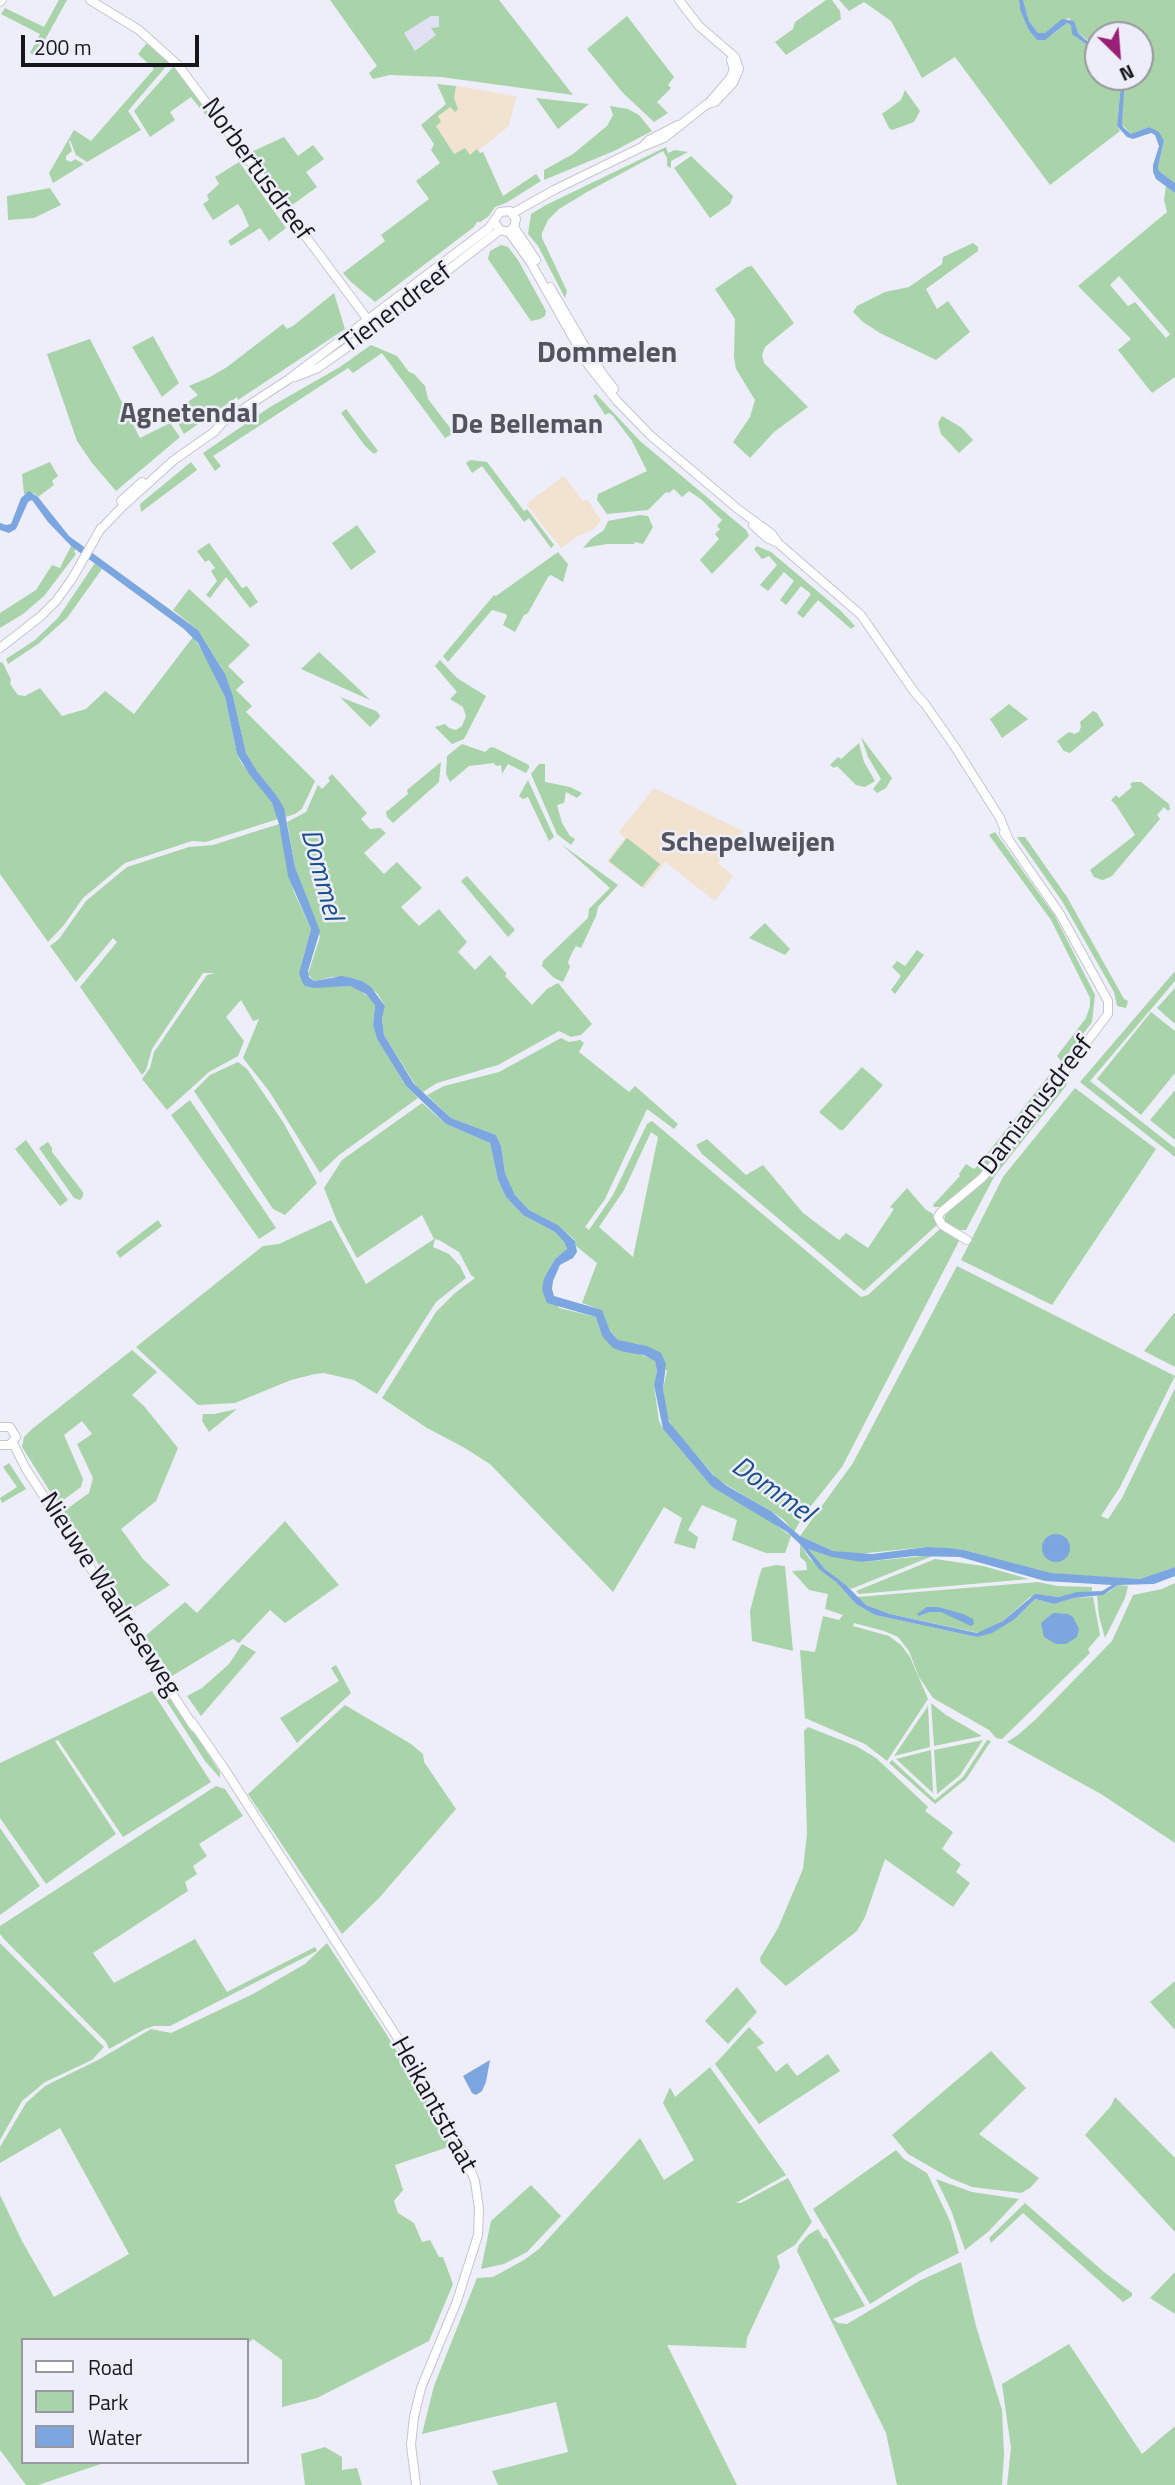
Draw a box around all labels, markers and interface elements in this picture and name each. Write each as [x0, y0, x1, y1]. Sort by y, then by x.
scale bar [24, 21, 203, 65]
north arrow [1084, 21, 1154, 91]
text: 200 m [34, 31, 91, 63]
text: N [1115, 58, 1139, 90]
street label: Norbertusdreef [194, 93, 318, 247]
street label: Tienendreef [335, 257, 459, 361]
district label: Dommelen [537, 337, 677, 373]
district label: Agnetendal [120, 398, 258, 432]
district label: De Belleman [451, 409, 603, 443]
water label: Dommel [292, 826, 348, 924]
district label: Schepelweijen [661, 827, 835, 861]
street label: Damianusdreef [973, 1030, 1101, 1182]
water label: Dommel [724, 1451, 820, 1531]
street label: Nieuwe Waalreseweg [31, 1487, 187, 1703]
street label: Heikantstraat [383, 2032, 483, 2178]
legend [21, 2338, 248, 2464]
text: Road [88, 2351, 133, 2383]
text: Park [88, 2386, 128, 2418]
text: Water [88, 2421, 142, 2453]

